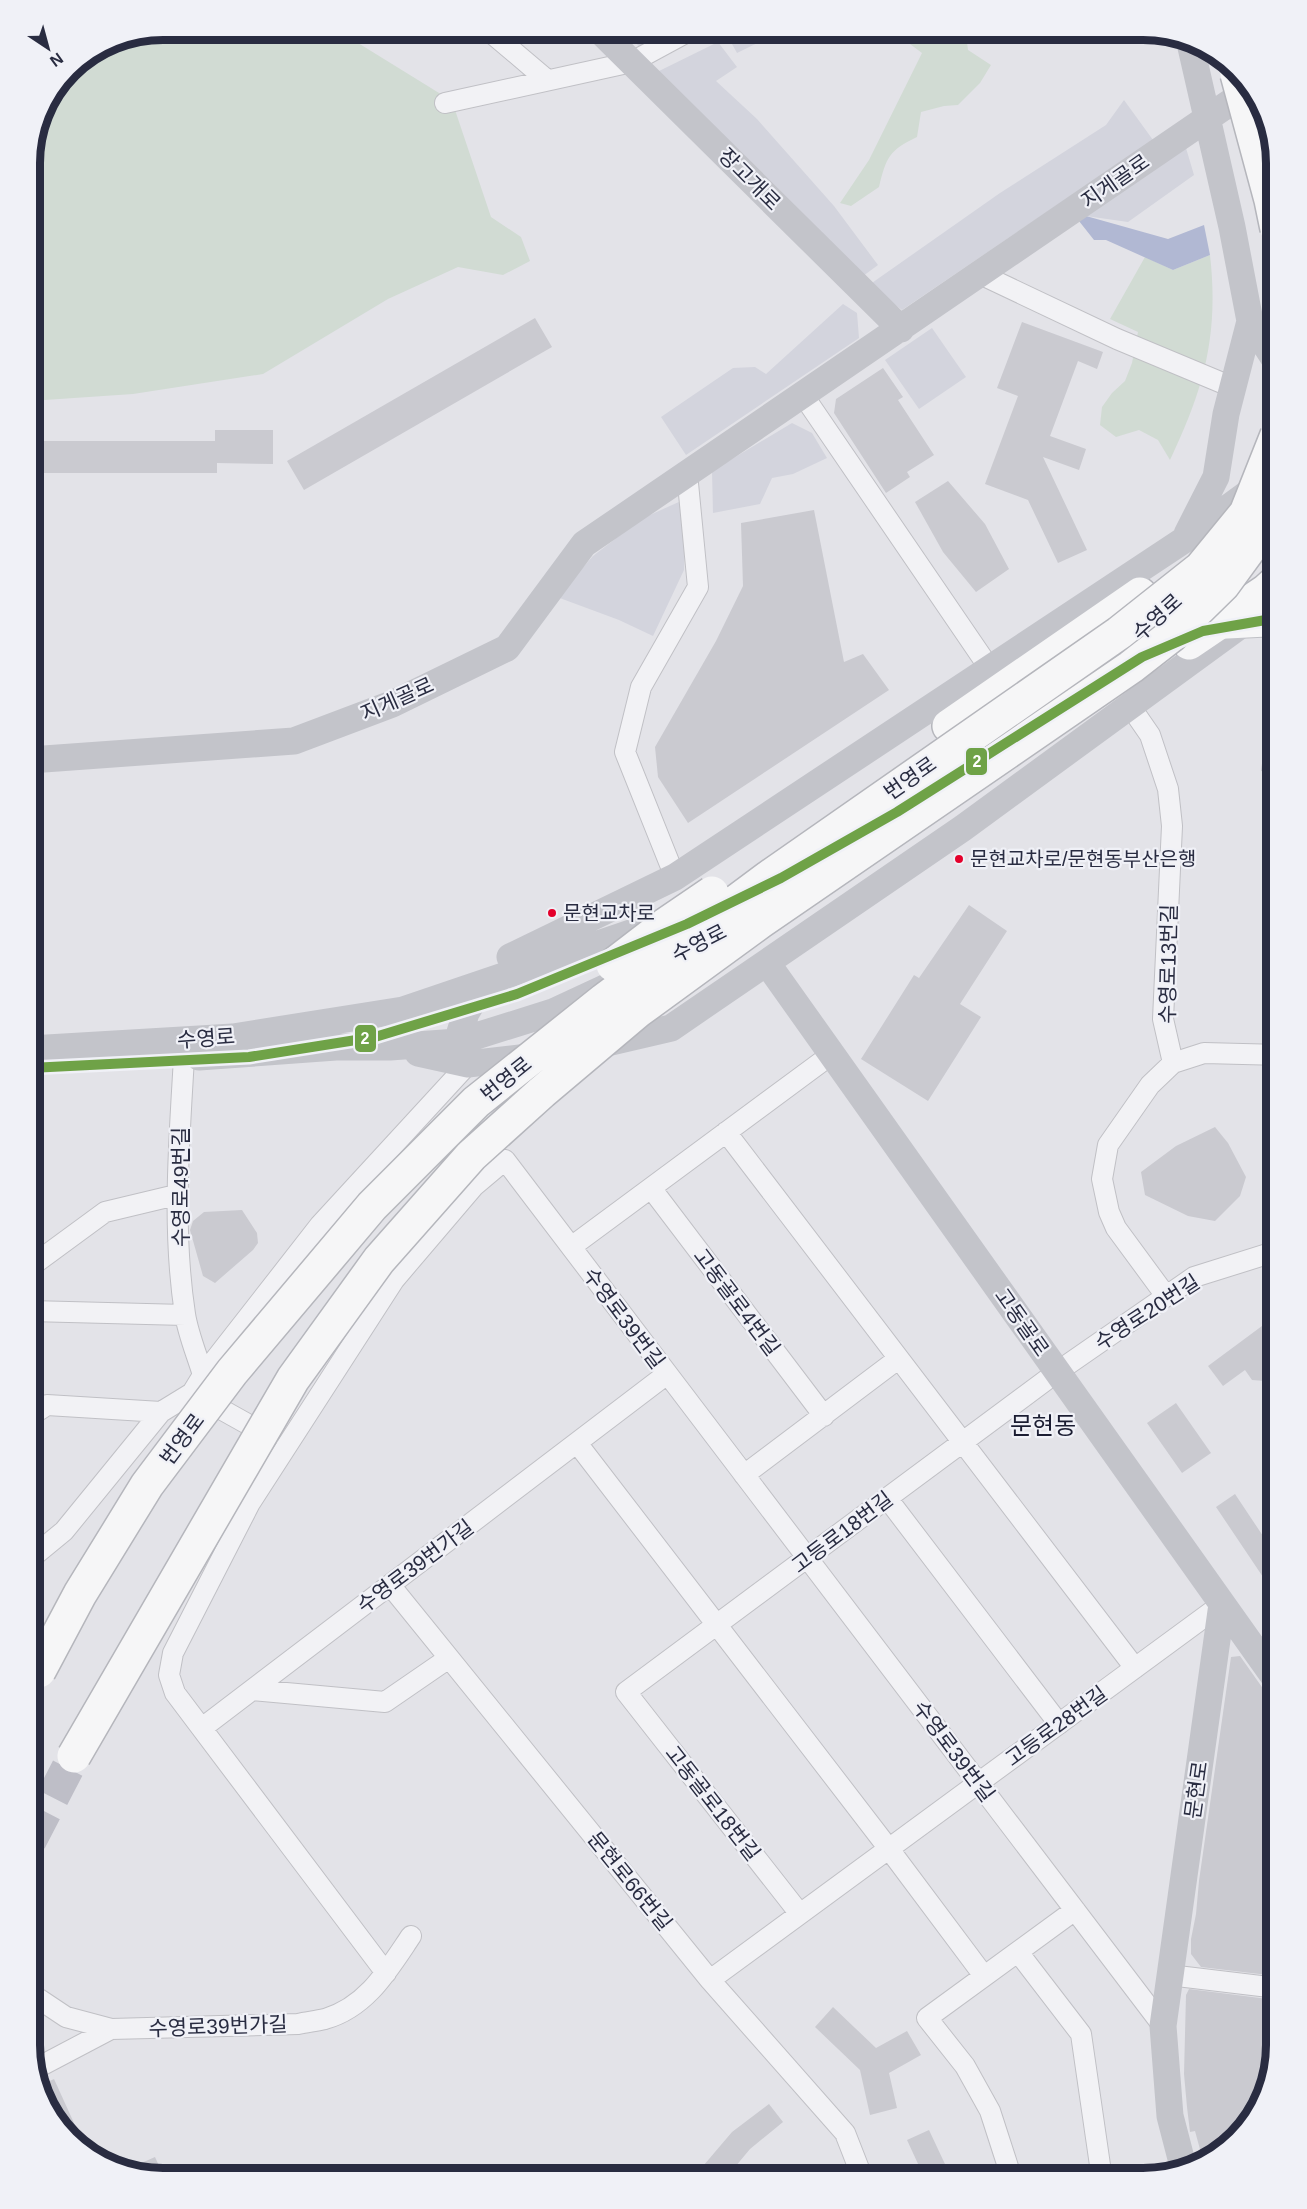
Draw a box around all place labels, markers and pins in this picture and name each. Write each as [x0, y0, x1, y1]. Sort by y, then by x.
place label: 문현교차로/문현동부산은행 [970, 848, 1196, 870]
marker: 문현교차로/문현동부산은행 [953, 853, 965, 865]
place label: 문현교차로 [563, 902, 655, 924]
marker: 문현교차로 [546, 907, 558, 919]

